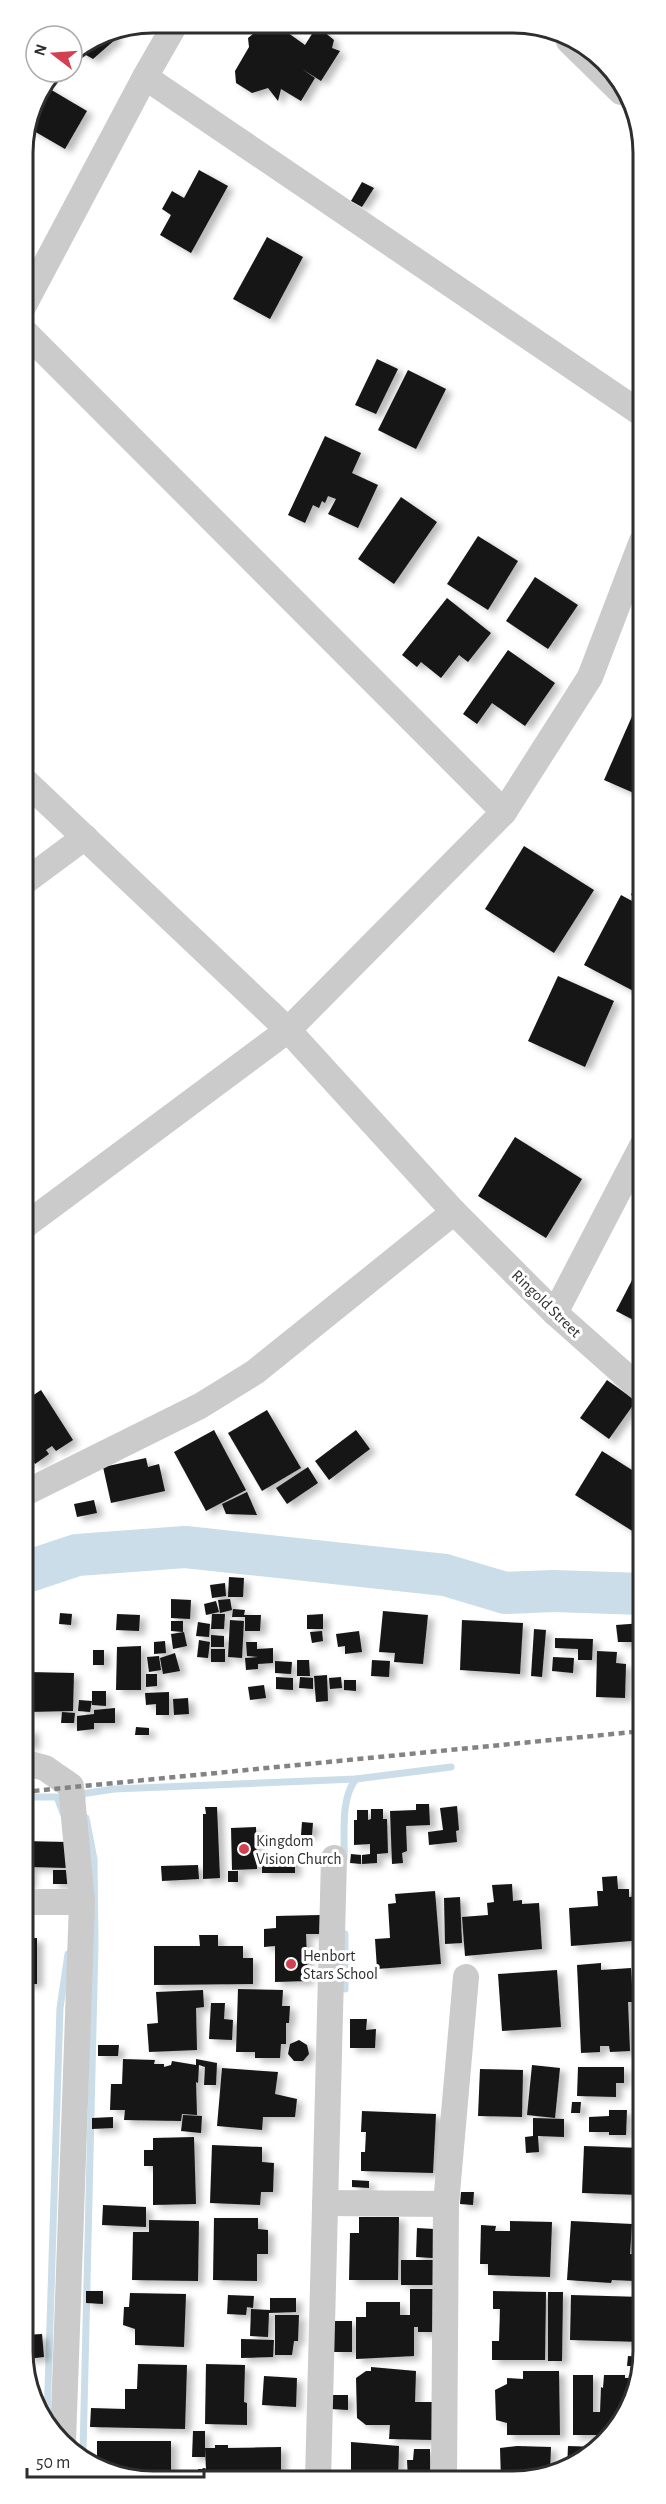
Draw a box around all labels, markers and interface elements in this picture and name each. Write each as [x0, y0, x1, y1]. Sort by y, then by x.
north arrow [24, 24, 84, 84]
text: N [31, 42, 50, 58]
street label: Ringold Street [509, 1267, 584, 1340]
place label: Kingdom Vision Church [256, 1833, 342, 1867]
marker: Kingdom Vision Church [237, 1842, 251, 1856]
place label: Henbort Stars School [303, 1948, 378, 1982]
marker: Henbort Stars School [284, 1957, 298, 1971]
scale bar [27, 2441, 204, 2479]
text: 50 m [36, 2454, 70, 2472]

